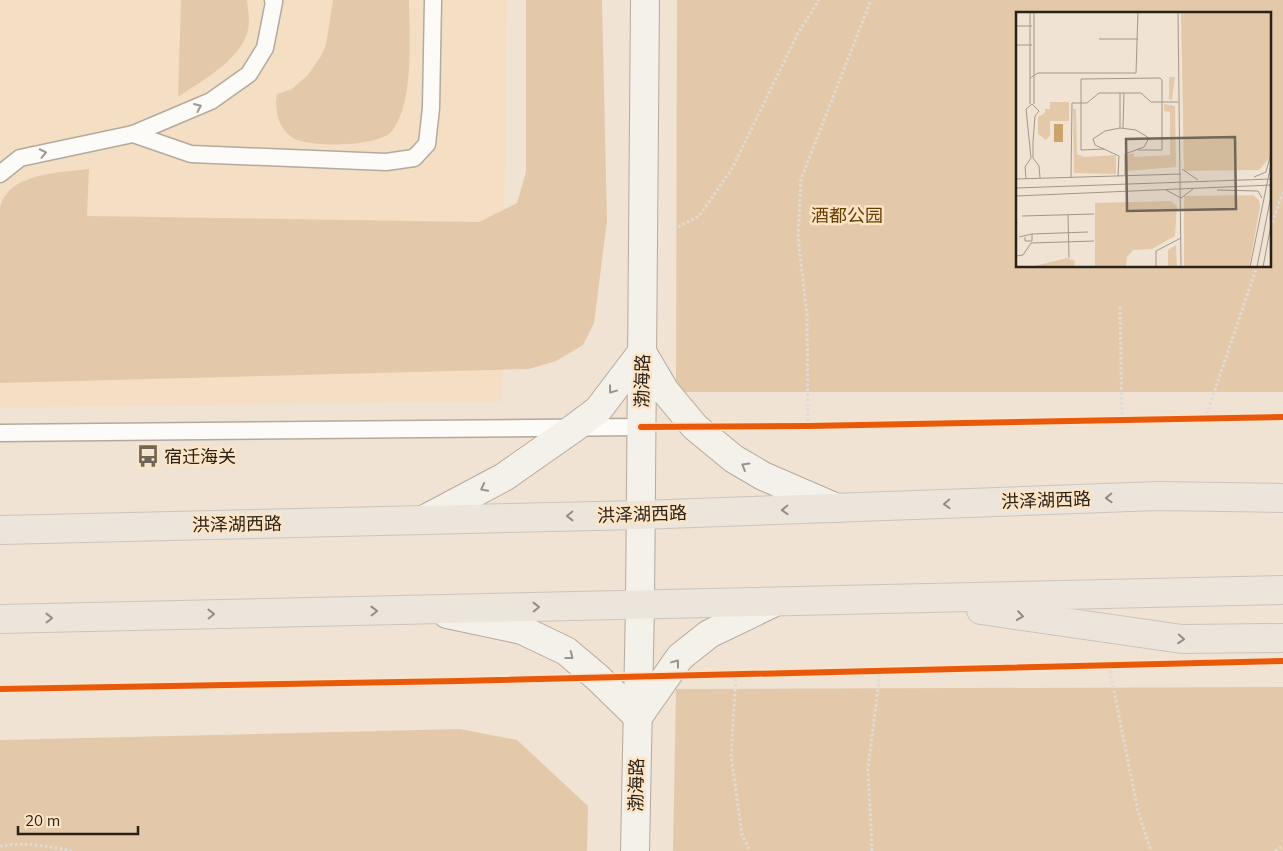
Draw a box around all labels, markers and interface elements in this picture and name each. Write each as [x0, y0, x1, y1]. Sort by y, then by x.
inset map [1016, 12, 1270, 268]
one-way arrow [193, 102, 202, 113]
one-way arrow [38, 148, 47, 159]
park label: 酒都公园 [811, 204, 883, 227]
street label: 渤海路 [630, 354, 654, 408]
one-way arrow [609, 384, 618, 394]
bus stop icon: 宿迁海关 [135, 443, 161, 469]
place label: 宿迁海关 [164, 445, 236, 468]
one-way arrow [742, 462, 751, 472]
one-way arrow [480, 482, 489, 492]
street label: 洪泽湖西路 [1001, 487, 1091, 513]
one-way arrow [1105, 492, 1113, 503]
one-way arrow [943, 498, 951, 509]
street label: 洪泽湖西路 [597, 501, 687, 527]
one-way arrow [780, 504, 788, 515]
one-way arrow [565, 511, 573, 522]
street label: 洪泽湖西路 [192, 512, 282, 536]
one-way arrow [532, 602, 540, 612]
one-way arrow [370, 606, 378, 616]
one-way arrow [207, 609, 215, 620]
one-way arrow [1017, 610, 1025, 621]
one-way arrow [45, 613, 53, 623]
one-way arrow [1177, 633, 1185, 644]
one-way arrow [565, 650, 574, 659]
one-way arrow [670, 659, 679, 669]
street label: 渤海路 [624, 758, 648, 812]
scale bar [18, 804, 138, 836]
text: 20 m [25, 811, 60, 830]

